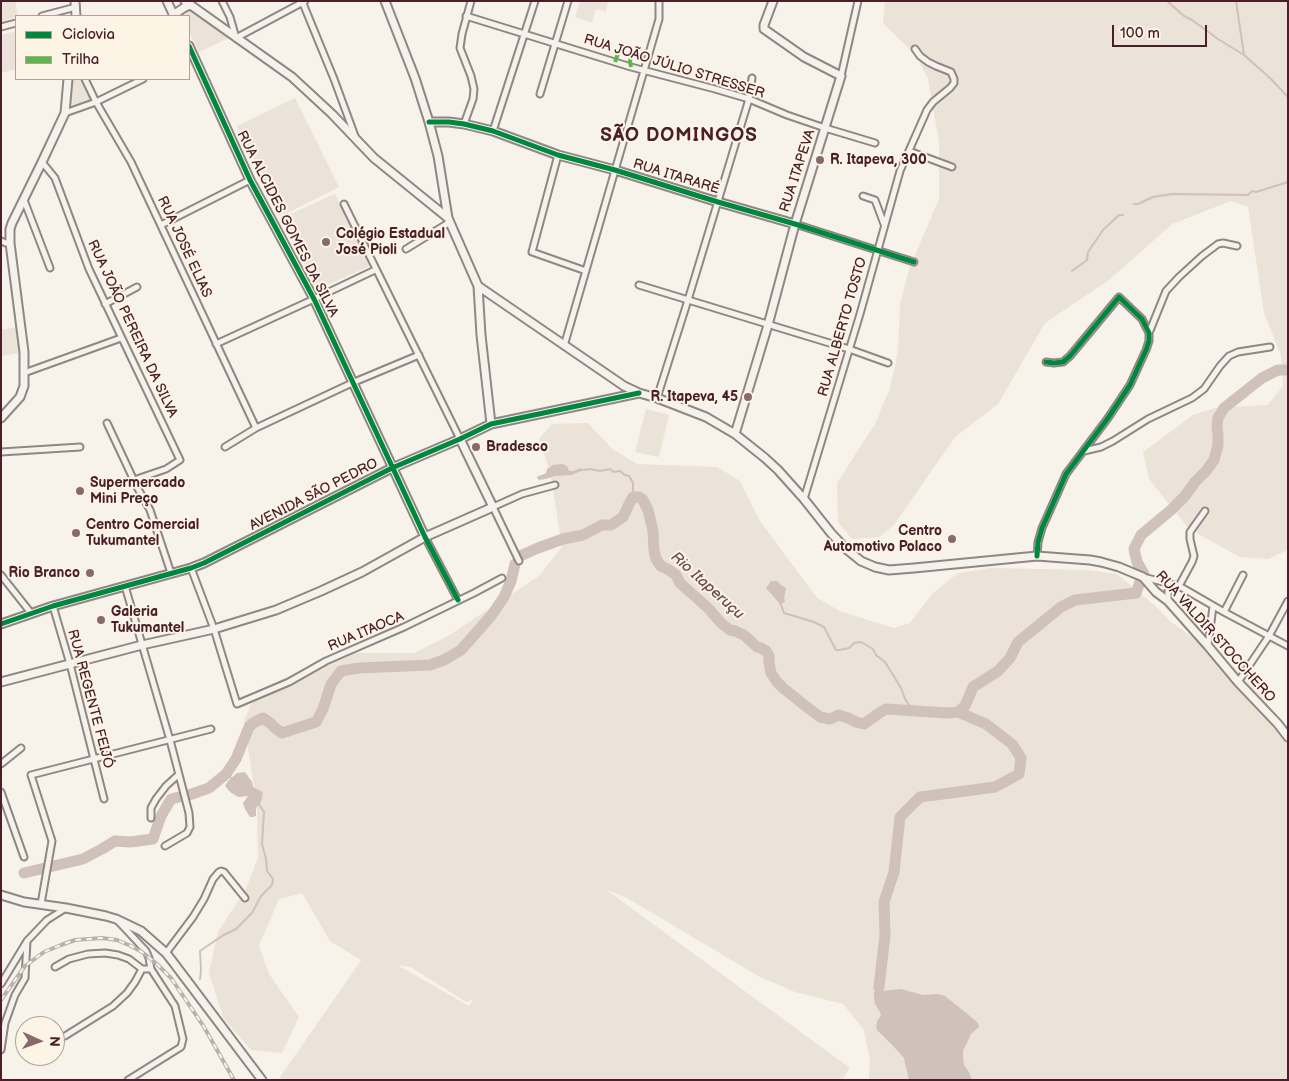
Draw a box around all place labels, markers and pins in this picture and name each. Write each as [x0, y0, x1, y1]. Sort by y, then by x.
place label: R. Itapeva, 300 [830, 152, 927, 168]
marker: R. Itapeva, 300 [814, 154, 826, 166]
place label: Colégio Estadual José Pioli [336, 226, 445, 258]
marker: Colégio Estadual José Pioli [320, 236, 332, 248]
place label: R. Itapeva, 45 [651, 389, 738, 405]
marker: R. Itapeva, 45 [742, 391, 754, 403]
place label: Bradesco [486, 439, 548, 455]
marker: Bradesco [470, 441, 482, 453]
place label: Supermercado Mini Preço [90, 475, 185, 508]
marker: Supermercado Mini Preço [74, 485, 86, 497]
place label: Centro Comercial Tukumantel [86, 517, 199, 550]
place label: Centro Automotivo Polaco [824, 523, 942, 556]
marker: Centro Comercial Tukumantel [70, 527, 82, 539]
marker: Centro Automotivo Polaco [946, 533, 958, 545]
place label: Rio Branco [9, 565, 80, 581]
marker: Rio Branco [84, 567, 96, 579]
place label: Galeria Tukumantel [111, 604, 184, 636]
marker: Galeria Tukumantel [95, 614, 107, 626]

